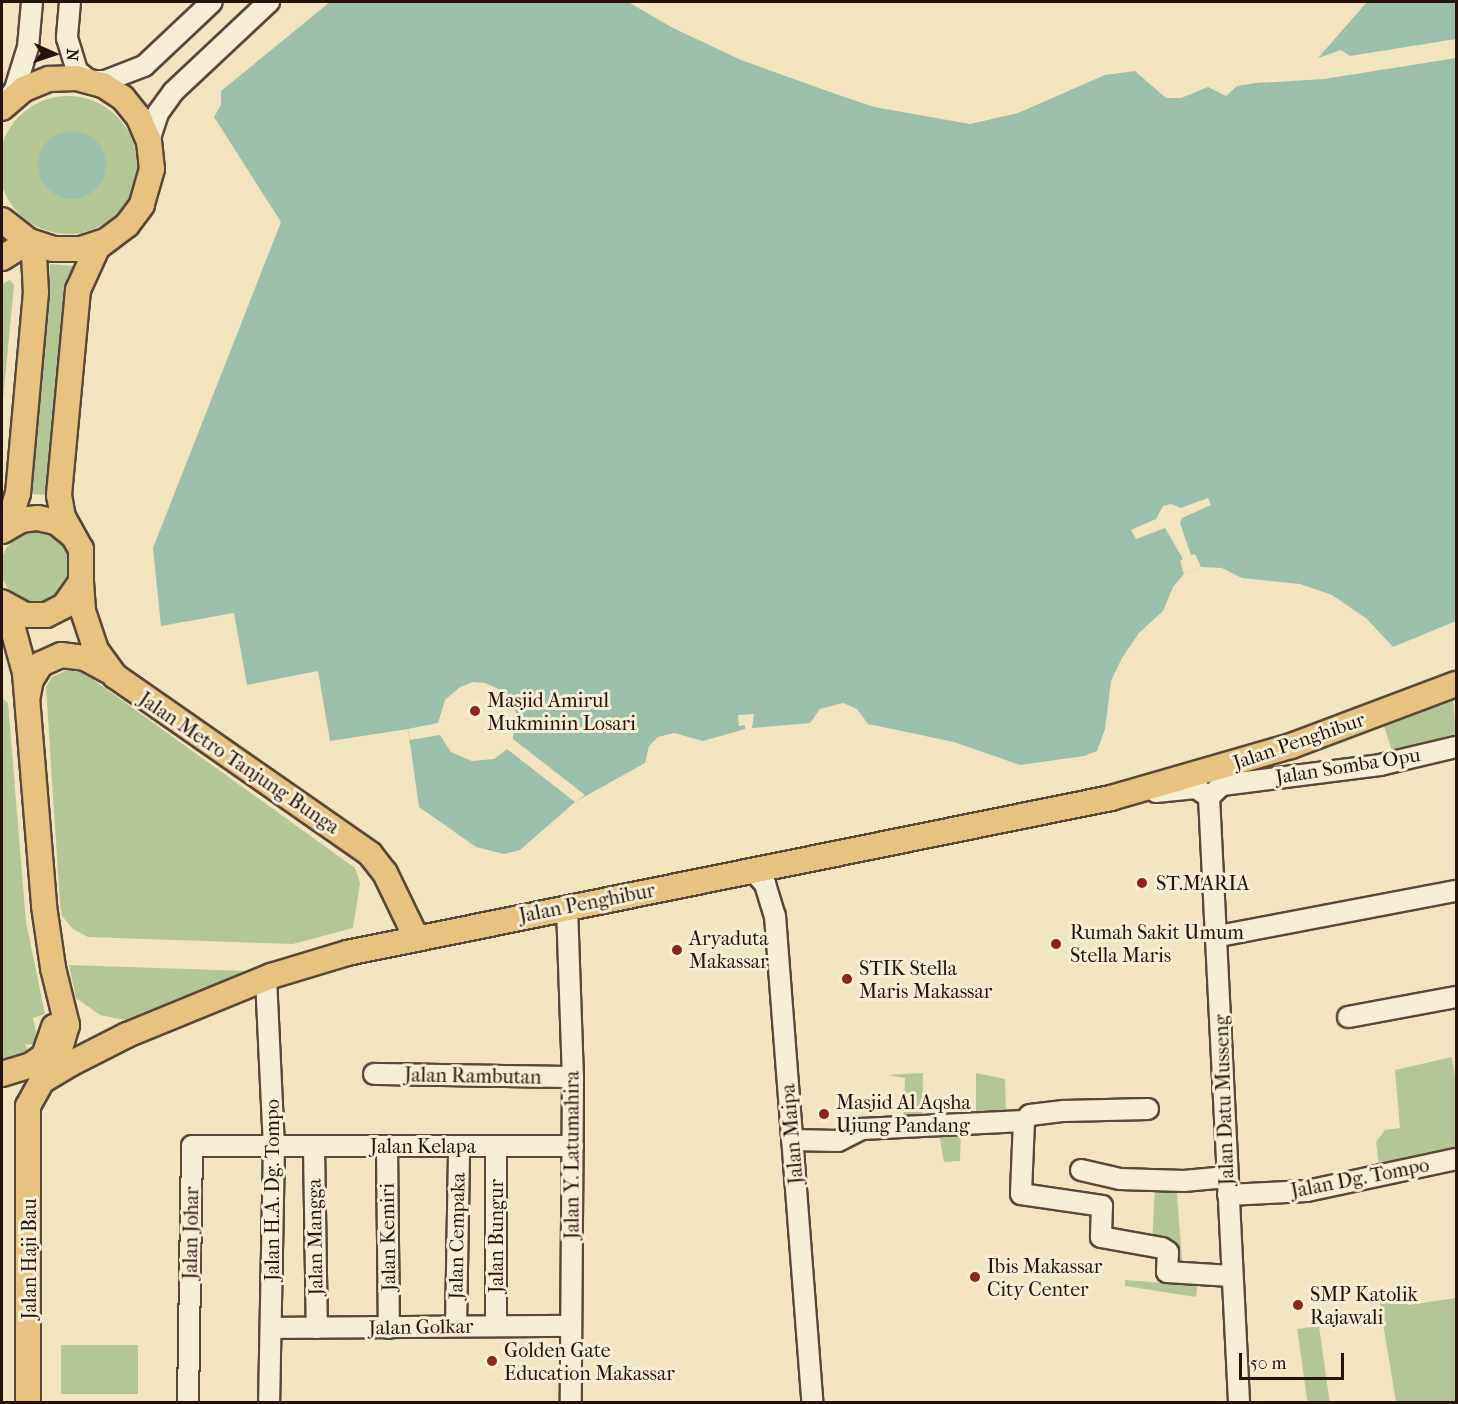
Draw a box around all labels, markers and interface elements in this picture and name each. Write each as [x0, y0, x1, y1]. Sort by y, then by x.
north arrow [24, 24, 84, 84]
text: N [63, 48, 82, 62]
street label: Jalan Metro Tanjung Bunga [134, 687, 344, 839]
place label: Masjid Amirul Mukminin Losari [487, 688, 636, 735]
marker: Masjid Amirul Mukminin Losari [468, 704, 482, 718]
street label: Jalan Penghibur [1230, 707, 1368, 775]
street label: Jalan Somba Opu [1274, 743, 1422, 789]
place label: ST.MARIA [1156, 871, 1249, 895]
marker: ST.MARIA [1133, 874, 1151, 892]
street label: Jalan Penghibur [517, 878, 657, 928]
place label: Rumah Sakit Umum Stella Maris [1070, 921, 1244, 968]
place label: Aryaduta Makassar [689, 927, 769, 974]
marker: Rumah Sakit Umum Stella Maris [1047, 935, 1065, 953]
marker: Aryaduta Makassar [670, 943, 684, 957]
place label: STIK Stella Maris Makassar [859, 956, 992, 1003]
marker: STIK Stella Maris Makassar [840, 972, 854, 986]
street label: Jalan Datu Musseng [1209, 1014, 1239, 1186]
street label: Jalan Rambutan [404, 1063, 542, 1089]
street label: Jalan Y. Latumahira [560, 1071, 584, 1239]
street label: Jalan Maipa [776, 1083, 808, 1185]
place label: Masjid Al Aqsha Ujung Pandang [836, 1090, 971, 1137]
street label: Jalan H.A. Dg. Tompo [260, 1099, 284, 1281]
marker: Masjid Al Aqsha Ujung Pandang [817, 1107, 831, 1121]
street label: Jalan Kelapa [370, 1134, 476, 1158]
street label: Jalan Dg. Tompo [1289, 1153, 1431, 1203]
street label: Jalan Cempaka [444, 1172, 470, 1300]
street label: Jalan Mangga [302, 1178, 328, 1296]
street label: Jalan Bungur [484, 1179, 508, 1293]
street label: Jalan Kemiri [375, 1183, 401, 1291]
street label: Jalan Johar [178, 1186, 204, 1280]
street label: Jalan Haji Bau [17, 1199, 41, 1319]
place label: Ibis Makassar City Center [987, 1254, 1102, 1301]
marker: Ibis Makassar City Center [968, 1270, 982, 1284]
place label: SMP Katolik Rajawali [1310, 1282, 1418, 1329]
marker: SMP Katolik Rajawali [1291, 1298, 1305, 1312]
street label: Jalan Golkar [368, 1314, 474, 1340]
place label: Golden Gate Education Makassar [504, 1338, 675, 1385]
scale bar [1242, 1341, 1347, 1379]
text: 50 m [1250, 1353, 1286, 1374]
marker: Golden Gate Education Makassar [485, 1354, 499, 1368]

